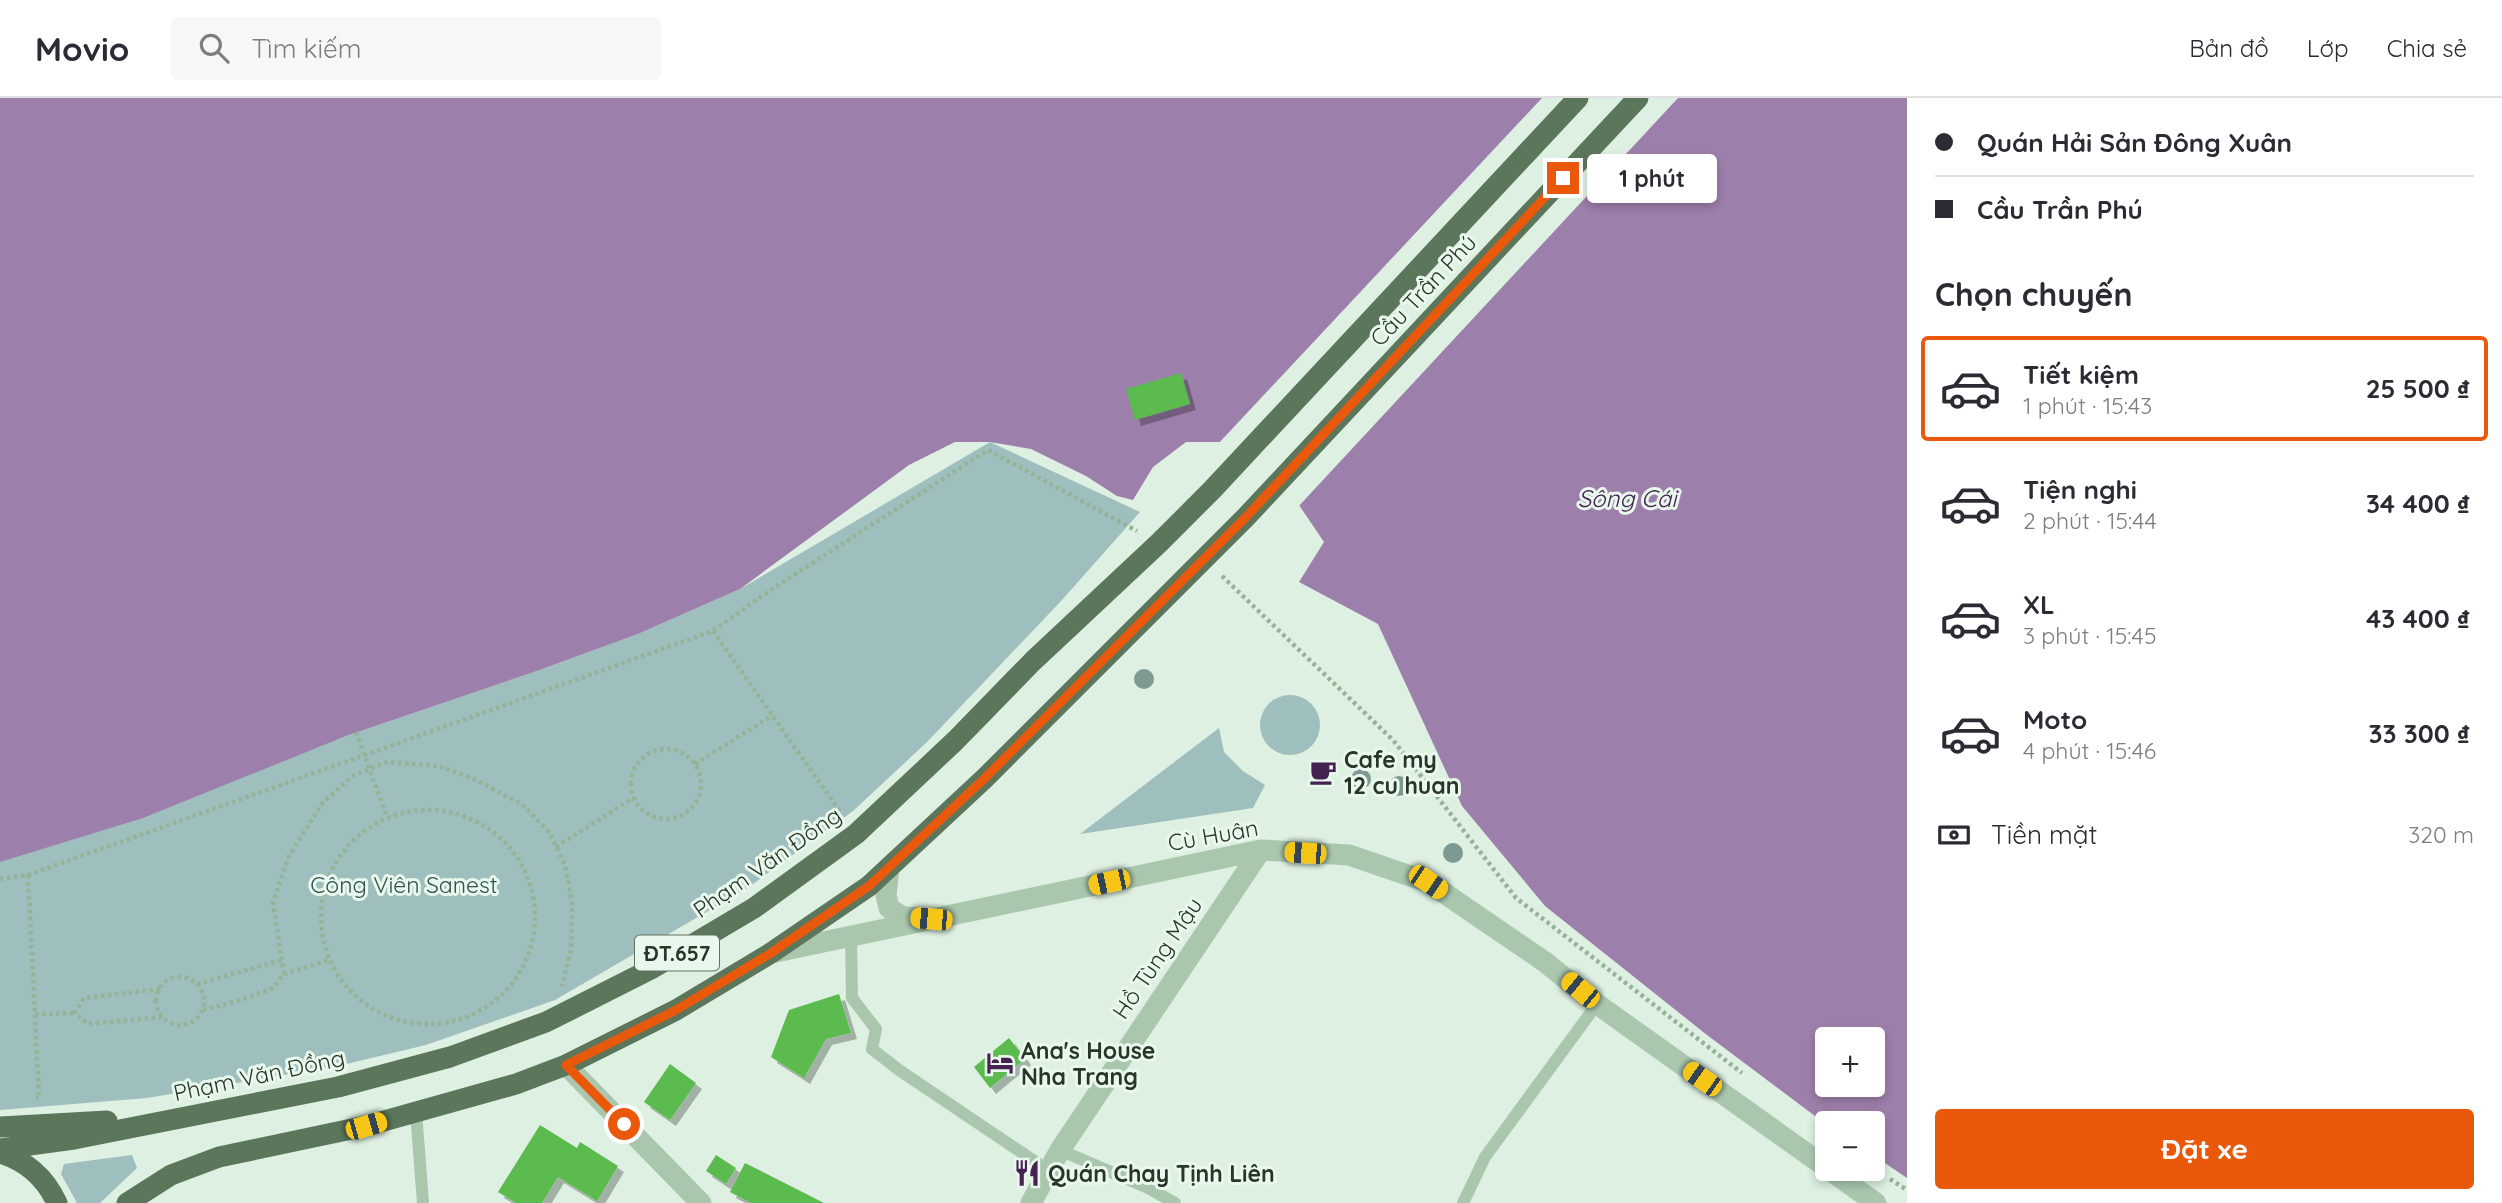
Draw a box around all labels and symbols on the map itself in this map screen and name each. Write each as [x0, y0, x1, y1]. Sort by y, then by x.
callout: 1 phút [1588, 154, 1717, 202]
route end [1547, 162, 1579, 194]
street label: Cầu Trần Phú [1364, 228, 1482, 352]
water label: Sông Cái [1578, 483, 1679, 513]
place label: Cafe my 12 cu huan [1344, 745, 1460, 800]
cafe icon: Cafe my 12 cu huan [1308, 757, 1338, 787]
street label: Phạm Văn Đồng [687, 800, 847, 924]
street label: Cù Huân [1166, 813, 1260, 857]
car [1284, 841, 1327, 865]
car [1405, 862, 1452, 902]
car [1087, 867, 1132, 897]
park label: Công Viên Sanest [310, 870, 498, 899]
street label: Hồ Tùng Mậu [1106, 892, 1208, 1024]
car [910, 907, 953, 931]
road number: ĐT.657 [635, 936, 719, 970]
car [1558, 969, 1603, 1011]
place label: Ana's House Nha Trang [1021, 1036, 1155, 1091]
street label: Phạm Văn Đồng [171, 1043, 347, 1107]
hotel icon: Ana's House Nha Trang [985, 1048, 1015, 1078]
car [1679, 1058, 1726, 1100]
route start [608, 1108, 640, 1140]
car [343, 1110, 390, 1142]
restaurant icon: Quán Chay Tịnh Liên [1012, 1158, 1042, 1188]
place label: Quán Chay Tịnh Liên [1048, 1159, 1275, 1188]

